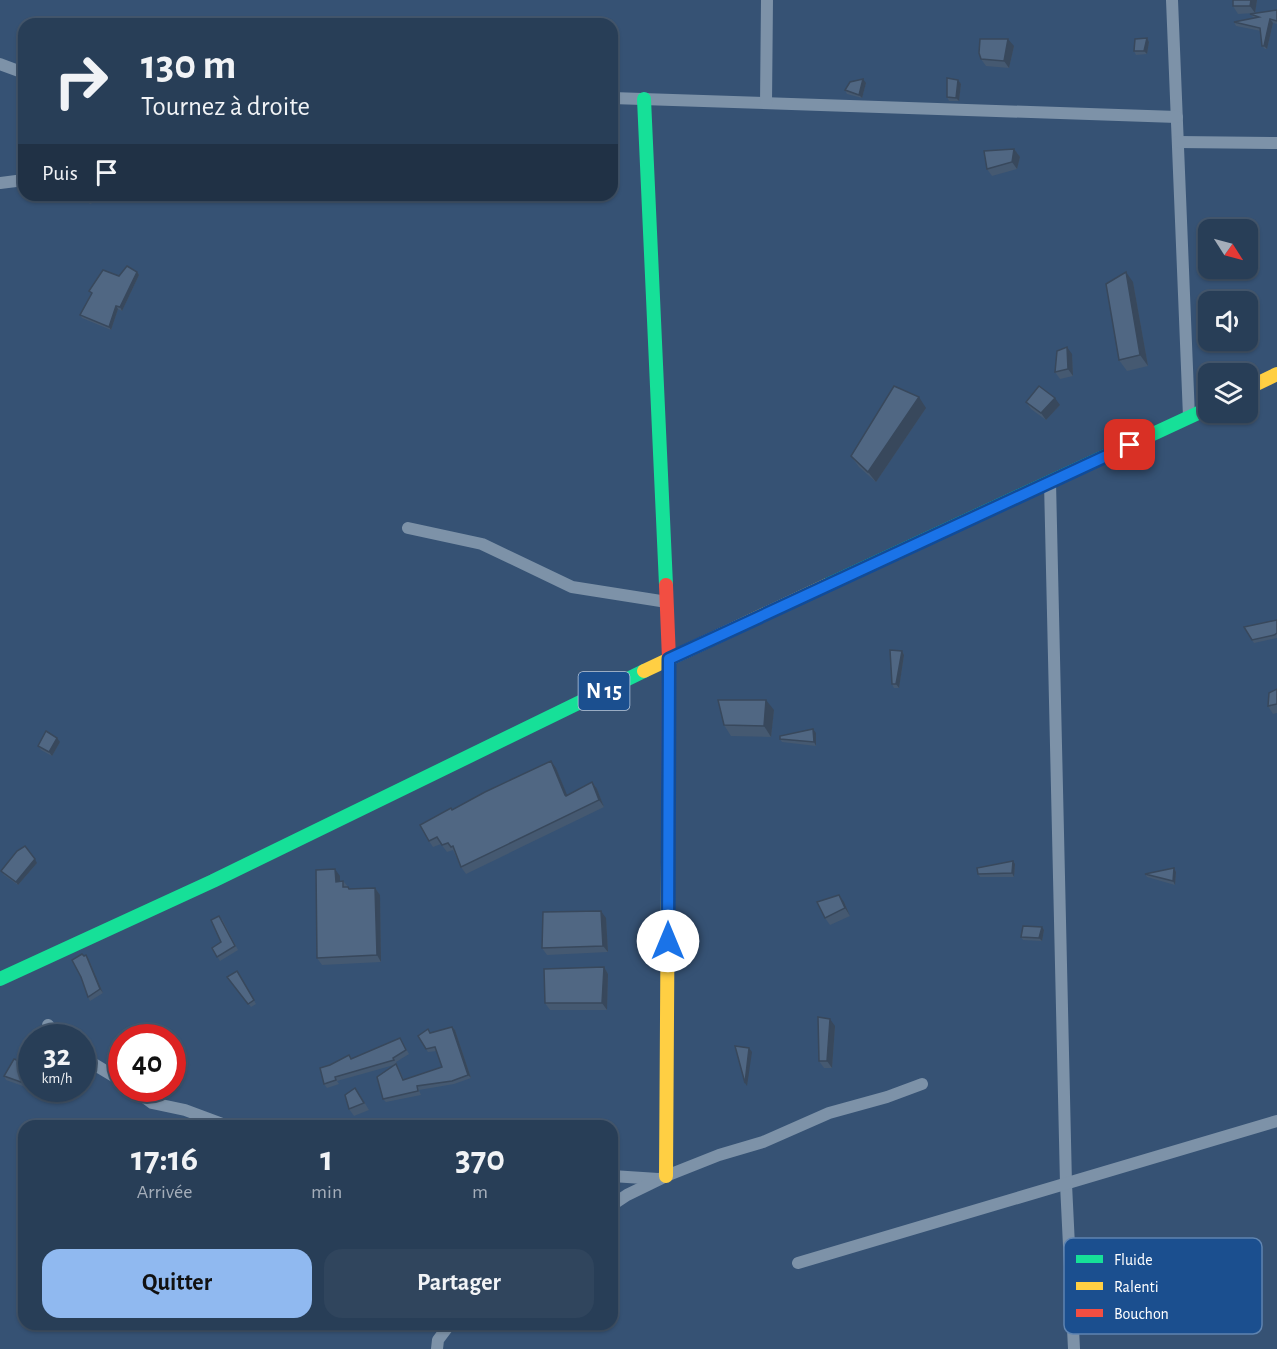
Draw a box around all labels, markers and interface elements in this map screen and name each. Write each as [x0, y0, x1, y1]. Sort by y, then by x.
icon: right [42, 42, 120, 120]
text: 130 m [141, 44, 236, 86]
text: Tournez à droite [141, 93, 310, 120]
icon: arrive [90, 156, 123, 189]
text: Puis [42, 162, 78, 184]
north arrow [1198, 219, 1258, 279]
map controls [1198, 219, 1258, 423]
button: sound [1198, 291, 1258, 351]
button: layers [1198, 363, 1258, 423]
pin [1104, 419, 1155, 470]
icon: arrive [1113, 428, 1146, 461]
road number: N 15 [578, 672, 630, 710]
position arrow [636, 909, 700, 973]
speed limit sign: 40 [108, 1024, 186, 1102]
text: 32 [43, 1041, 71, 1071]
text: km/h [42, 1071, 72, 1086]
text: 17:16 [131, 1141, 198, 1177]
text: 1 [320, 1141, 333, 1177]
text: 370 [455, 1141, 505, 1177]
text: Arrivée [137, 1182, 192, 1202]
text: min [311, 1182, 342, 1202]
text: m [472, 1182, 488, 1202]
legend [1064, 1238, 1262, 1334]
button: Quitter [42, 1249, 312, 1318]
button: Partager [324, 1249, 594, 1318]
text: Fluide [1114, 1252, 1153, 1268]
text: Ralenti [1114, 1279, 1159, 1295]
text: Bouchon [1114, 1306, 1169, 1322]

